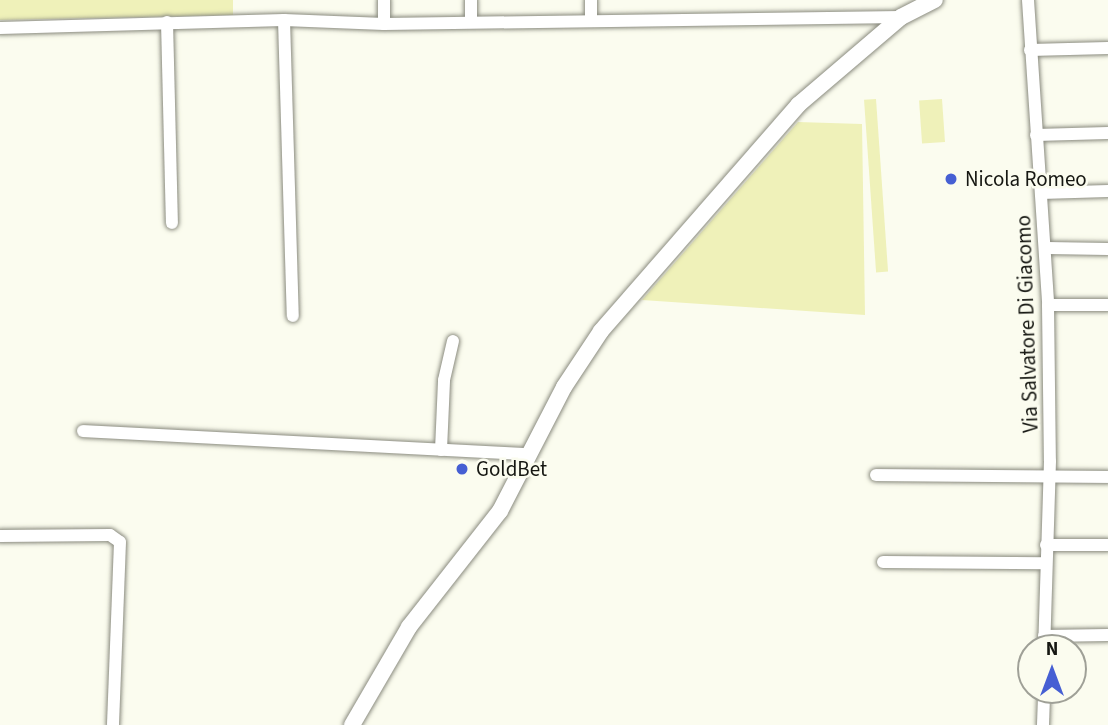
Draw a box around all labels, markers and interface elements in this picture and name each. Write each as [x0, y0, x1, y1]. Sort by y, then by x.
place label: Nicola Romeo [965, 166, 1087, 192]
marker: Nicola Romeo [943, 171, 959, 187]
street label: Via Salvatore Di Giacomo [1011, 215, 1043, 433]
place label: GoldBet [476, 456, 547, 482]
marker: GoldBet [454, 461, 470, 477]
north arrow [1017, 634, 1087, 704]
text: N [1046, 636, 1058, 663]

